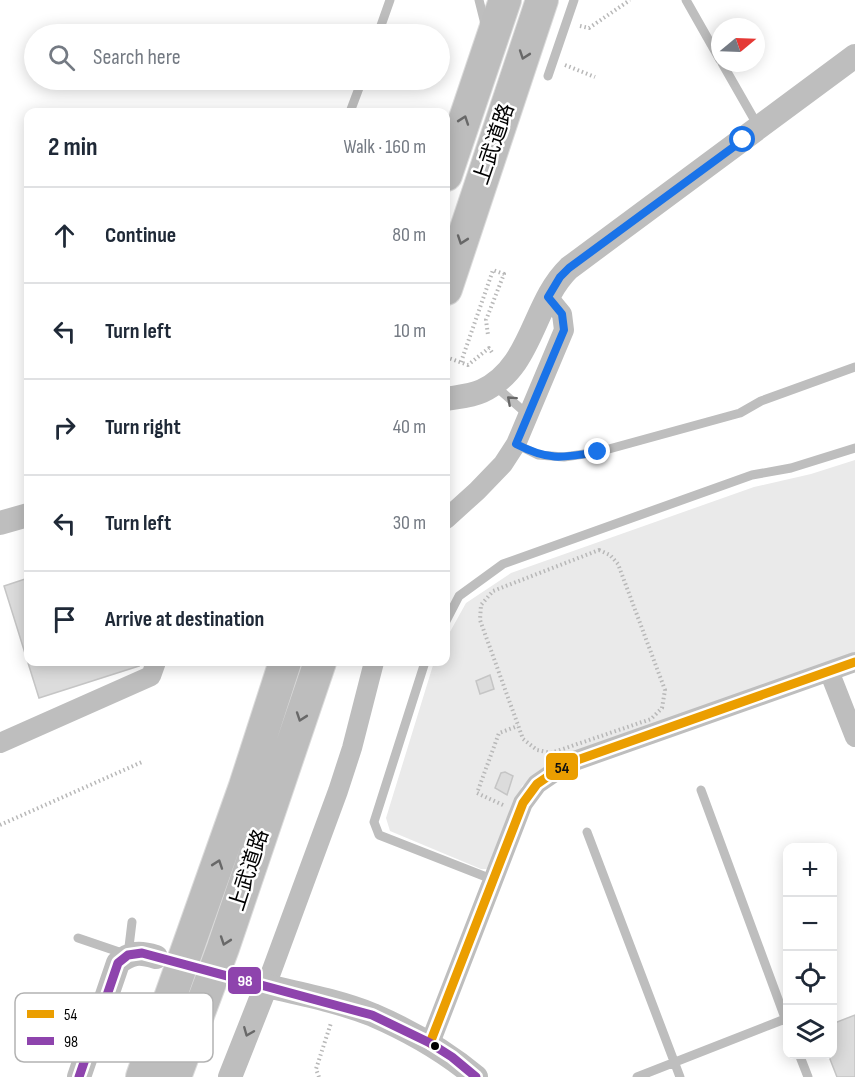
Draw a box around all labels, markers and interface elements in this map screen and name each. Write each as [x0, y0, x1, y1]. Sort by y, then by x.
north arrow [711, 18, 765, 72]
search box [24, 24, 450, 90]
icon: search [45, 41, 78, 74]
text: Search here [93, 44, 180, 71]
one-way arrow [518, 50, 531, 60]
street label: 上武道路 [469, 100, 519, 188]
one-way arrow [457, 115, 470, 126]
route start [729, 126, 755, 152]
text: 2 min [48, 132, 98, 163]
text: Walk · 160 m [343, 135, 426, 159]
icon: ahead [48, 219, 81, 252]
text: Continue [105, 222, 176, 249]
text: 80 m [392, 223, 426, 247]
one-way arrow [456, 234, 469, 245]
icon: left [48, 315, 81, 348]
text: Turn left [105, 318, 171, 345]
text: 10 m [394, 319, 426, 343]
one-way arrow [507, 396, 518, 407]
icon: right [48, 411, 81, 444]
text: Turn right [105, 414, 181, 441]
text: 40 m [393, 415, 426, 439]
route end [584, 438, 610, 464]
icon: left [48, 507, 81, 540]
text: Turn left [105, 510, 171, 537]
text: 30 m [393, 511, 426, 535]
icon: arrive [48, 603, 81, 636]
text: Arrive at destination [105, 606, 264, 633]
one-way arrow [295, 711, 308, 722]
line badge: 54 [545, 752, 579, 781]
text: 54 [555, 759, 570, 778]
street label: 上武道路 [224, 826, 274, 914]
map controls [783, 843, 837, 1059]
button: + [783, 843, 837, 897]
one-way arrow [210, 859, 223, 869]
button: − [783, 897, 837, 951]
one-way arrow [220, 935, 233, 946]
button: locate [783, 951, 837, 1005]
line badge: 98 [227, 966, 262, 995]
text: 98 [237, 972, 253, 991]
legend [15, 993, 213, 1062]
button: layers [783, 1005, 837, 1059]
text: 54 [64, 1006, 77, 1025]
one-way arrow [243, 1025, 255, 1036]
text: 98 [64, 1033, 78, 1052]
unlabelled marker [429, 1040, 441, 1052]

